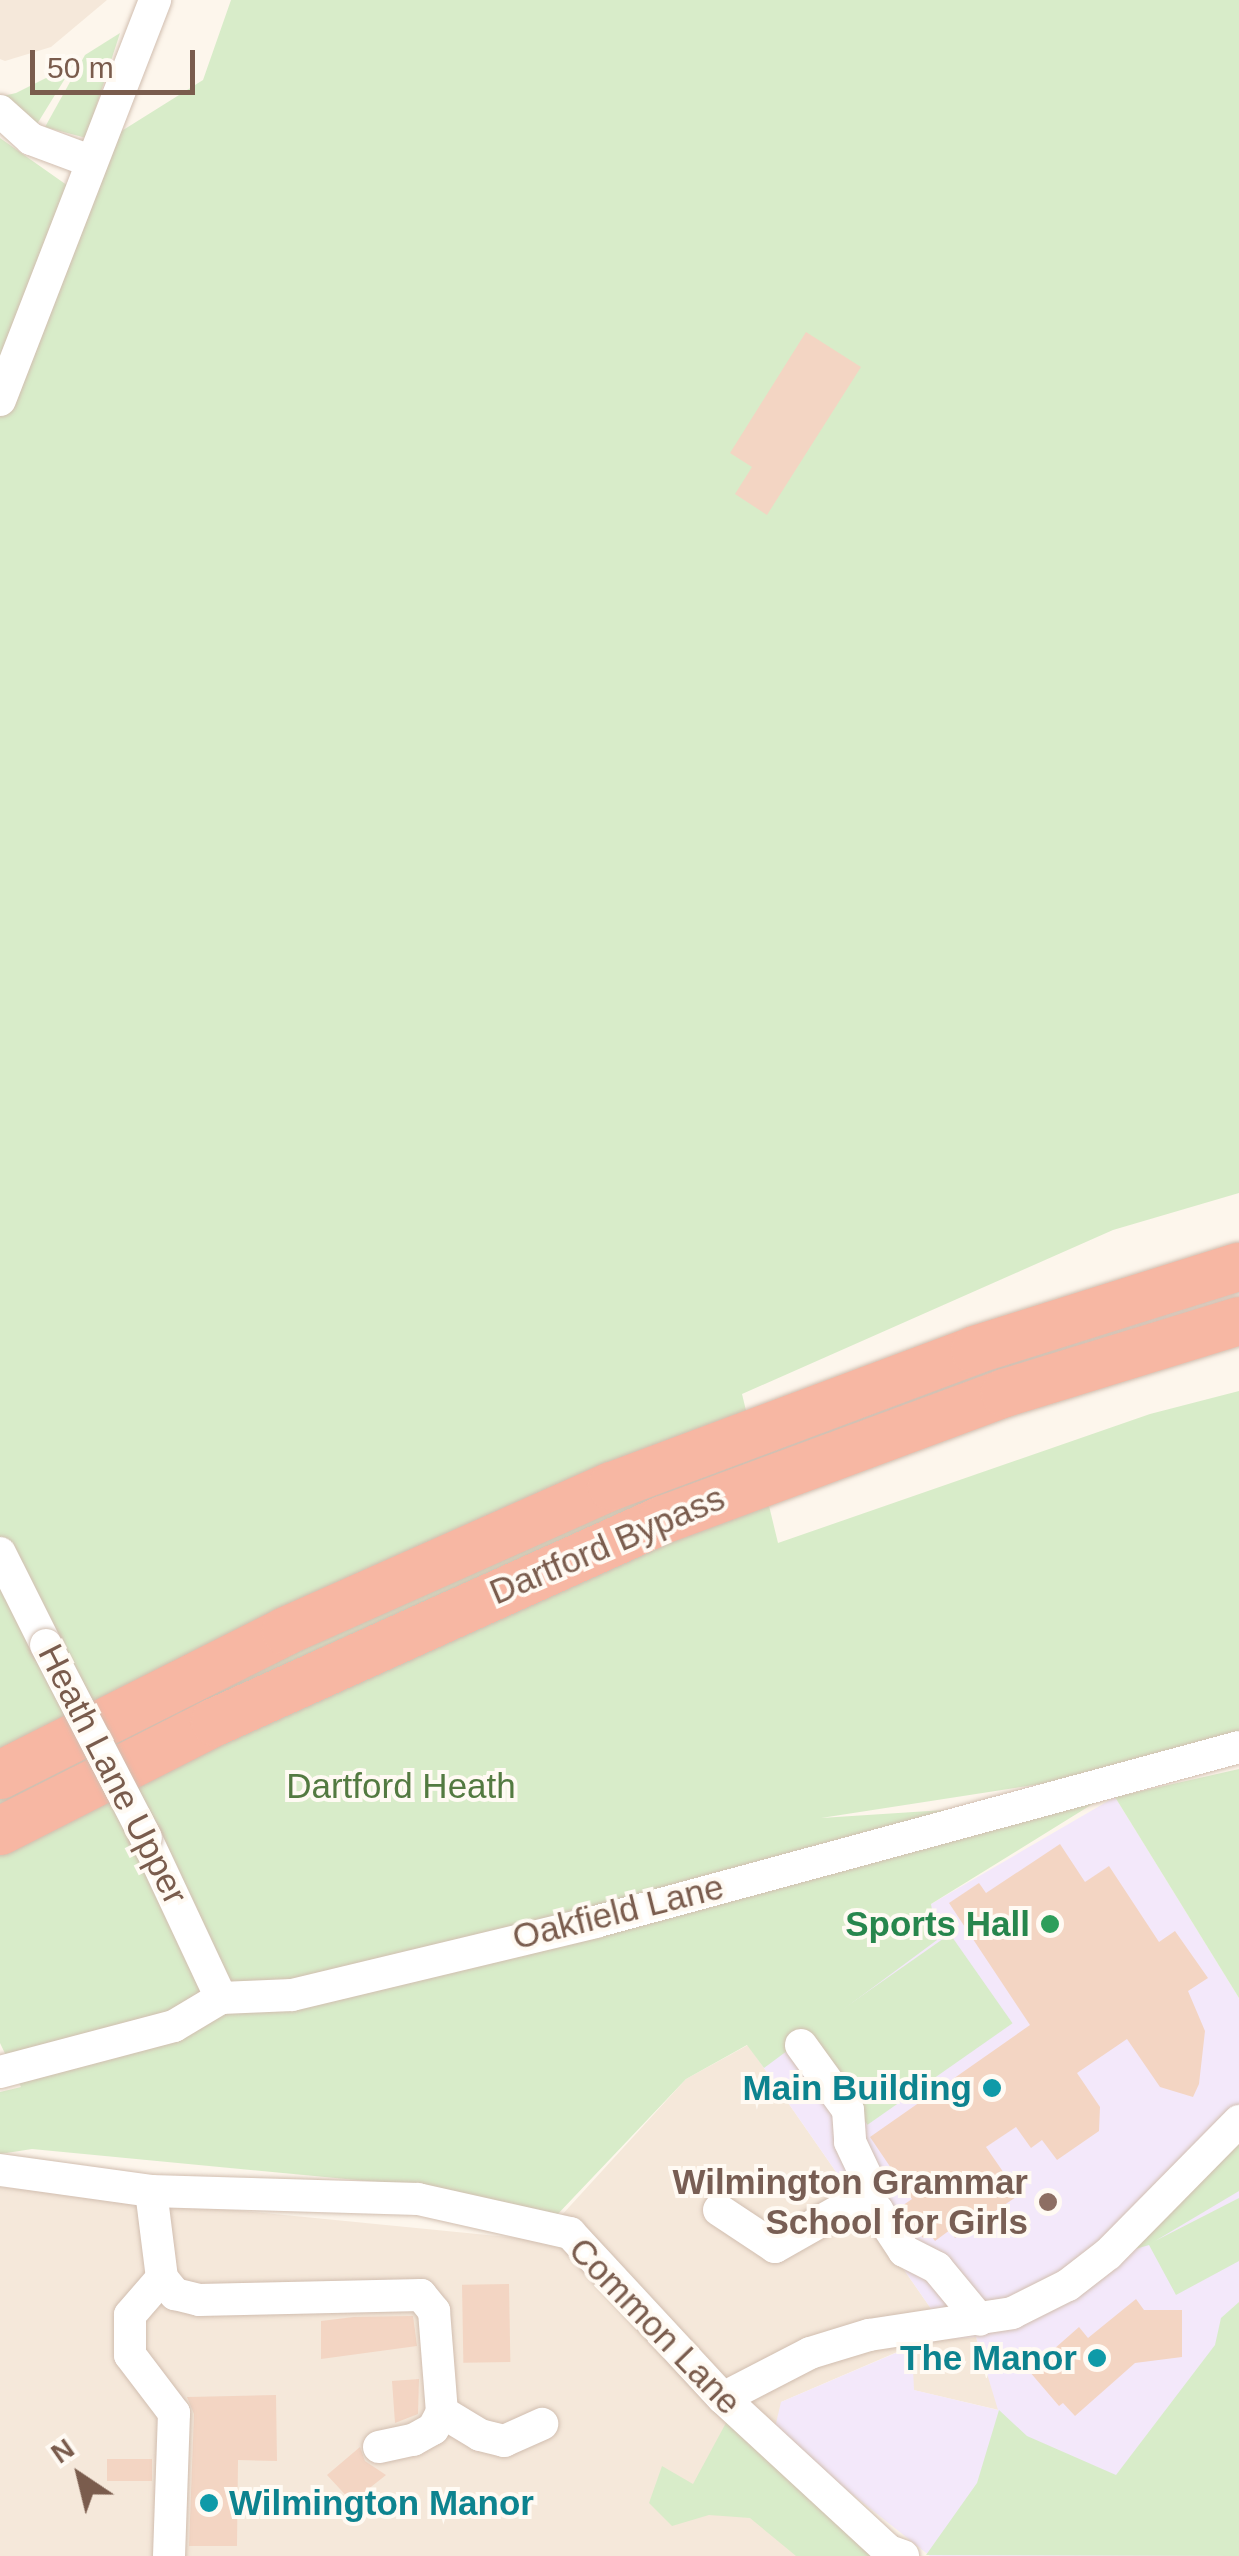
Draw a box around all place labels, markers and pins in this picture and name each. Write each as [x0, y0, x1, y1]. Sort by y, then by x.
place label: Sports Hall [845, 1903, 1030, 1945]
marker: Sports Hall [1039, 1913, 1061, 1935]
place label: Main Building [743, 2067, 972, 2109]
marker: Main Building [981, 2077, 1003, 2099]
place label: Wilmington Grammar School for Girls [672, 2161, 1028, 2243]
marker: Wilmington Grammar School for Girls [1037, 2191, 1059, 2213]
place label: The Manor [900, 2337, 1077, 2379]
marker: The Manor [1086, 2347, 1108, 2369]
place label: Wilmington Manor [229, 2482, 534, 2524]
marker: Wilmington Manor [198, 2492, 220, 2514]

